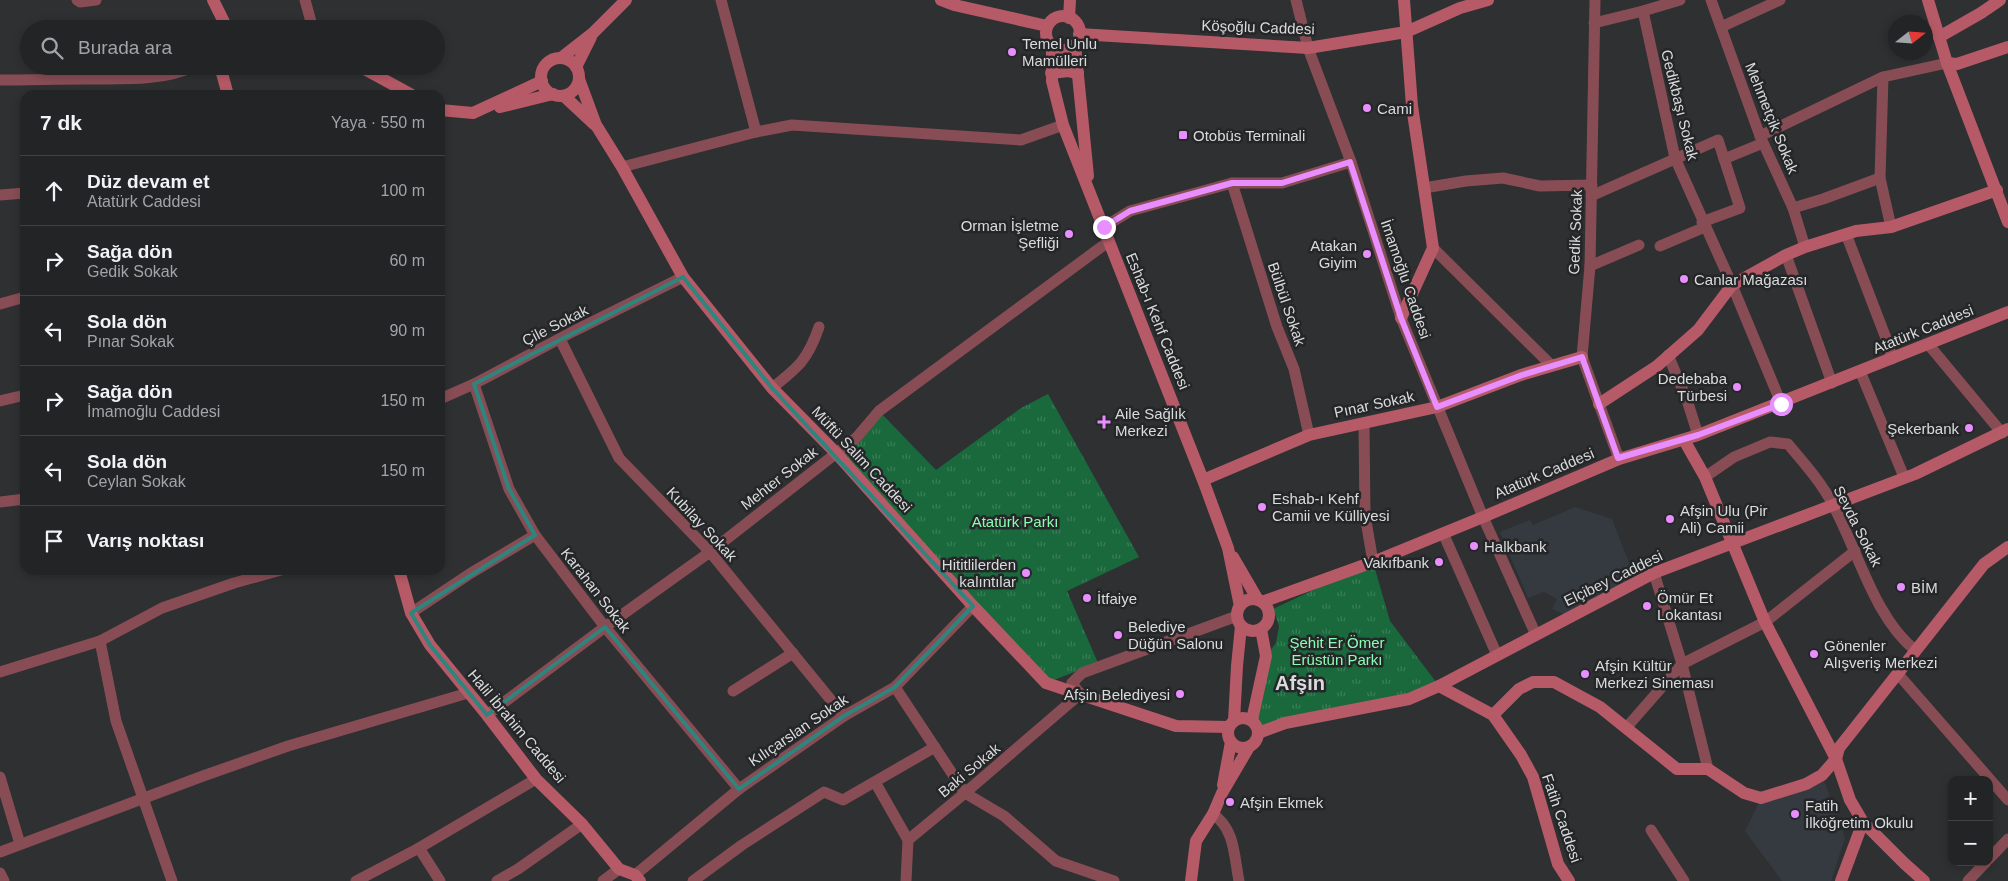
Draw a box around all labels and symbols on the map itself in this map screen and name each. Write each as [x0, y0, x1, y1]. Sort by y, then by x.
north arrow [1888, 15, 1933, 60]
street label: Köşoğlu Caddesi [1201, 17, 1315, 37]
place label: Temel Unlu Mamülleri [1022, 35, 1097, 69]
marker: Temel Unlu Mamülleri [1006, 46, 1018, 58]
street label: Gedikbaşı Sokak [1658, 48, 1702, 163]
street label: Mehmetçik Sokak [1742, 60, 1802, 177]
place label: Cami [1377, 100, 1412, 117]
marker: Cami [1361, 102, 1373, 114]
place label: Otobüs Terminali [1193, 127, 1305, 144]
marker: Otobüs Terminali [1177, 129, 1189, 141]
street label: Gedik Sokak [1565, 189, 1585, 275]
route end [1093, 216, 1116, 239]
place label: Orman İşletme Şefliği [961, 217, 1059, 251]
street label: İmamoğlu Caddesi [1378, 217, 1434, 341]
marker: Orman İşletme Şefliği [1063, 228, 1075, 240]
place label: Atakan Giyim [1310, 237, 1357, 271]
marker: Atakan Giyim [1361, 248, 1373, 260]
street label: Eshab-ı Kehf Caddesi [1123, 250, 1193, 392]
street label: Bülbül Sokak [1265, 260, 1309, 349]
place label: Canlar Mağazası [1694, 271, 1807, 288]
marker: Canlar Mağazası [1678, 273, 1690, 285]
street label: Çile Sokak [519, 301, 591, 349]
street label: Atatürk Caddesi [1870, 301, 1976, 357]
place label: Dedebaba Türbesi [1658, 370, 1728, 404]
marker: Dedebaba Türbesi [1731, 381, 1743, 393]
street label: Pınar Sokak [1332, 387, 1416, 421]
route start [1770, 393, 1793, 416]
street label: Müftü Salim Caddesi [809, 403, 915, 515]
place label: Aile Sağlık Merkezi [1115, 405, 1186, 439]
marker: Aile Sağlık Merkezi [1097, 415, 1111, 429]
place label: Şekerbank [1887, 420, 1959, 437]
marker: Şekerbank [1963, 422, 1975, 434]
street label: Mehter Sokak [737, 443, 821, 513]
street label: Atatürk Caddesi [1492, 444, 1596, 502]
street label: Kubilay Sokak [663, 483, 741, 565]
street label: Sevda Sokak [1830, 483, 1886, 570]
place label: Eshab-ı Kehf Camii ve Külliyesi [1272, 490, 1390, 524]
marker: Eshab-ı Kehf Camii ve Külliyesi [1256, 501, 1268, 513]
place label: Afşin Ulu (Pir Ali) Camii [1680, 502, 1768, 536]
park label: Atatürk Parkı [972, 513, 1058, 530]
marker: Afşin Ulu (Pir Ali) Camii [1664, 513, 1676, 525]
place label: Halkbank [1484, 538, 1547, 555]
marker: Halkbank [1468, 540, 1480, 552]
street label: Karahan Sokak [558, 544, 635, 636]
street label: Elçibey Caddesi [1561, 547, 1665, 609]
place label: Vakıfbank [1363, 554, 1429, 571]
place label: Hititlilerden kalıntılar [942, 556, 1016, 590]
marker: Vakıfbank [1433, 556, 1445, 568]
marker: Hititlilerden kalıntılar [1020, 567, 1032, 579]
place label: BİM [1911, 579, 1938, 596]
marker: BİM [1895, 581, 1907, 593]
place label: Ömür Et Lokantası [1657, 589, 1722, 623]
place label: İtfaiye [1097, 590, 1137, 607]
marker: İtfaiye [1081, 592, 1093, 604]
marker: Ömür Et Lokantası [1641, 600, 1653, 612]
place label: Belediye Düğün Salonu [1128, 618, 1223, 652]
marker: Belediye Düğün Salonu [1112, 629, 1124, 641]
park label: Şehit Er Ömer Erüstün Parkı [1289, 634, 1385, 668]
place label: Gönenler Alışveriş Merkezi [1824, 637, 1937, 671]
marker: Gönenler Alışveriş Merkezi [1808, 648, 1820, 660]
place label: Afşin Kültür Merkezi Sineması [1595, 657, 1714, 691]
street label: Halil İbrahim Caddesi [465, 666, 569, 786]
marker: Afşin Kültür Merkezi Sineması [1579, 668, 1591, 680]
district label: Afşin [1275, 672, 1325, 694]
place label: Afşin Belediyesi [1064, 686, 1170, 703]
marker: Afşin Belediyesi [1174, 688, 1186, 700]
street label: Kılıçarslan Sokak [745, 690, 851, 769]
street label: Baki Sokak [935, 739, 1004, 801]
street label: Fatih Caddesi [1539, 771, 1585, 865]
place label: Afşin Ekmek [1240, 794, 1324, 811]
marker: Afşin Ekmek [1224, 796, 1236, 808]
place label: Fatih İlköğretim Okulu [1805, 797, 1913, 831]
marker: Fatih İlköğretim Okulu [1789, 808, 1801, 820]

